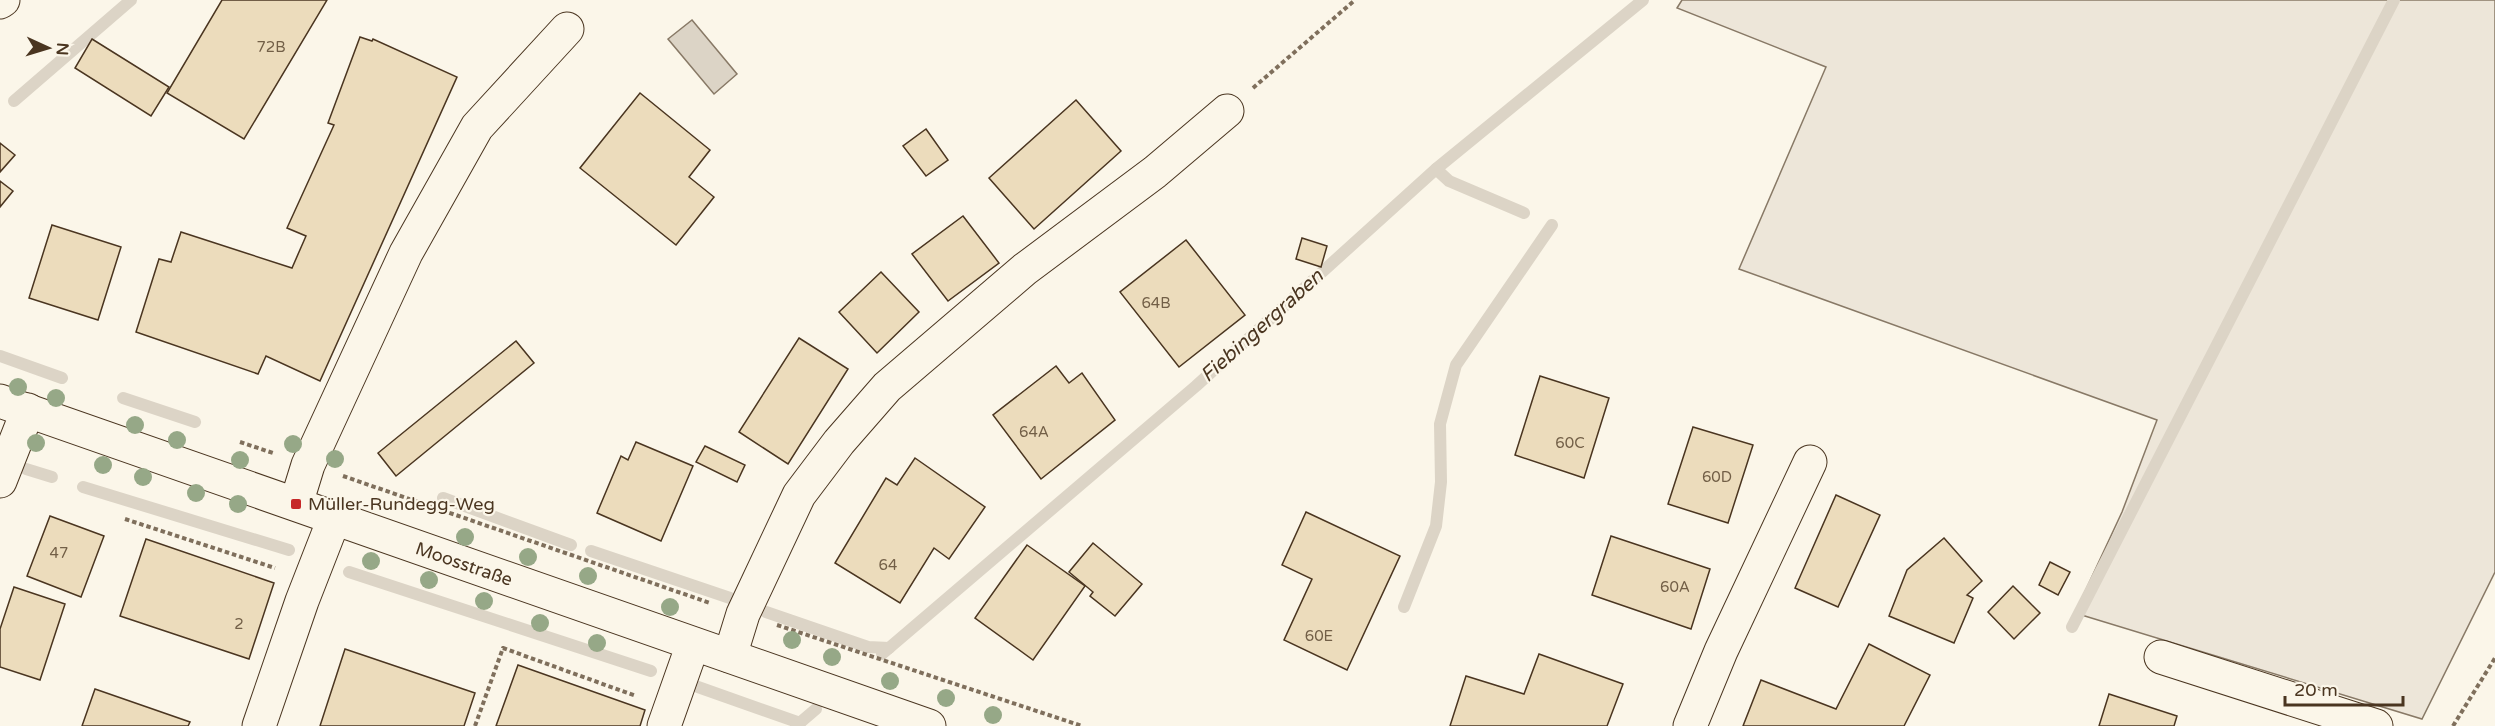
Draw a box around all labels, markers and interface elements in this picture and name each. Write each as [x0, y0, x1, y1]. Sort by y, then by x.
north arrow [18, 18, 78, 78]
house number: 72B [256, 38, 286, 56]
text: N [52, 42, 72, 56]
water label: Fiebingergraben [1196, 264, 1329, 387]
house number: 64B [1141, 294, 1171, 312]
house number: 64A [1019, 423, 1049, 441]
house number: 60C [1555, 434, 1585, 452]
house number: 60D [1702, 468, 1732, 486]
place label: Müller-Rundegg-Weg [308, 493, 495, 515]
marker: Müller-Rundegg-Weg [289, 497, 303, 511]
street label: Moosstraße [413, 537, 515, 591]
house number: 47 [50, 544, 68, 562]
house number: 64 [879, 556, 897, 574]
house number: 60A [1660, 578, 1690, 596]
house number: 2 [234, 615, 244, 633]
house number: 60E [1305, 627, 1333, 645]
scale bar [2285, 669, 2404, 707]
text: 20 m [2294, 679, 2338, 701]

